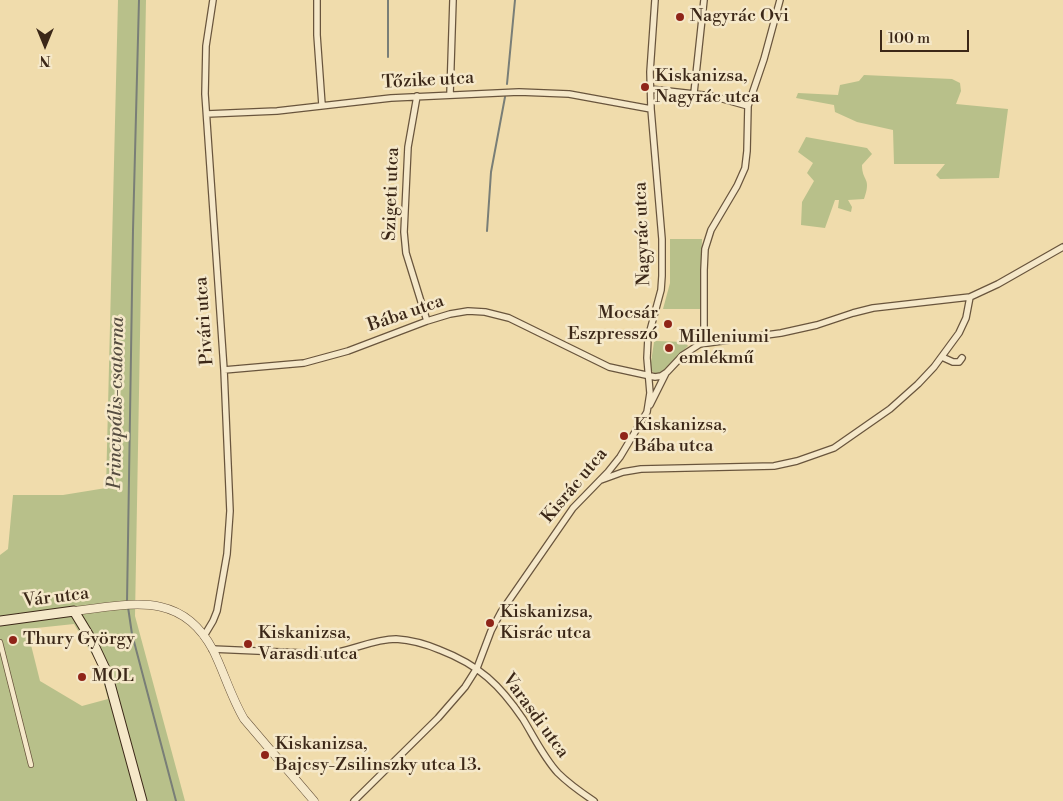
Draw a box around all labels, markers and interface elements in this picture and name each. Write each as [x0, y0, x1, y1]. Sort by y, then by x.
place label: Nagyrác Ovi [690, 6, 789, 28]
marker: Nagyrác Ovi [674, 11, 686, 23]
north arrow [20, 20, 70, 70]
scale bar [883, 20, 972, 52]
text: 100 m [888, 29, 930, 48]
text: N [39, 51, 51, 69]
place label: Kiskanizsa, Nagyrác utca [655, 66, 760, 108]
street label: Tőzike utca [381, 68, 475, 94]
marker: Kiskanizsa, Nagyrác utca [639, 81, 651, 93]
street label: Szigeti utca [380, 147, 404, 241]
street label: Nagyrác utca [630, 181, 656, 287]
street label: Pivári utca [191, 276, 219, 366]
street label: Bába utca [365, 291, 447, 337]
place label: Mocsár Eszpresszó [567, 303, 658, 346]
water label: Principális-csatorna [104, 317, 130, 489]
marker: Mocsár Eszpresszó [662, 318, 674, 330]
place label: Milleniumi emlékmű [679, 327, 769, 369]
marker: Milleniumi emlékmű [663, 342, 675, 354]
place label: Kiskanizsa, Bába utca [634, 415, 727, 458]
marker: Kiskanizsa, Bába utca [618, 430, 630, 442]
street label: Kisrác utca [537, 444, 613, 528]
street label: Vár utca [22, 583, 90, 613]
place label: Kiskanizsa, Kisrác utca [500, 602, 593, 644]
marker: Kiskanizsa, Kisrác utca [484, 617, 496, 629]
place label: Kiskanizsa, Varasdi utca [258, 623, 358, 666]
place label: Thury György [23, 629, 135, 651]
marker: Thury György [7, 634, 19, 646]
marker: Kiskanizsa, Varasdi utca [242, 638, 254, 650]
place label: MOL [92, 666, 134, 688]
street label: Varasdi utca [497, 669, 573, 763]
marker: MOL [76, 671, 88, 683]
place label: Kiskanizsa, Bajcsy-Zsilinszky utca 13. [275, 734, 481, 776]
marker: Kiskanizsa, Bajcsy-Zsilinszky utca 13. [259, 749, 271, 761]

